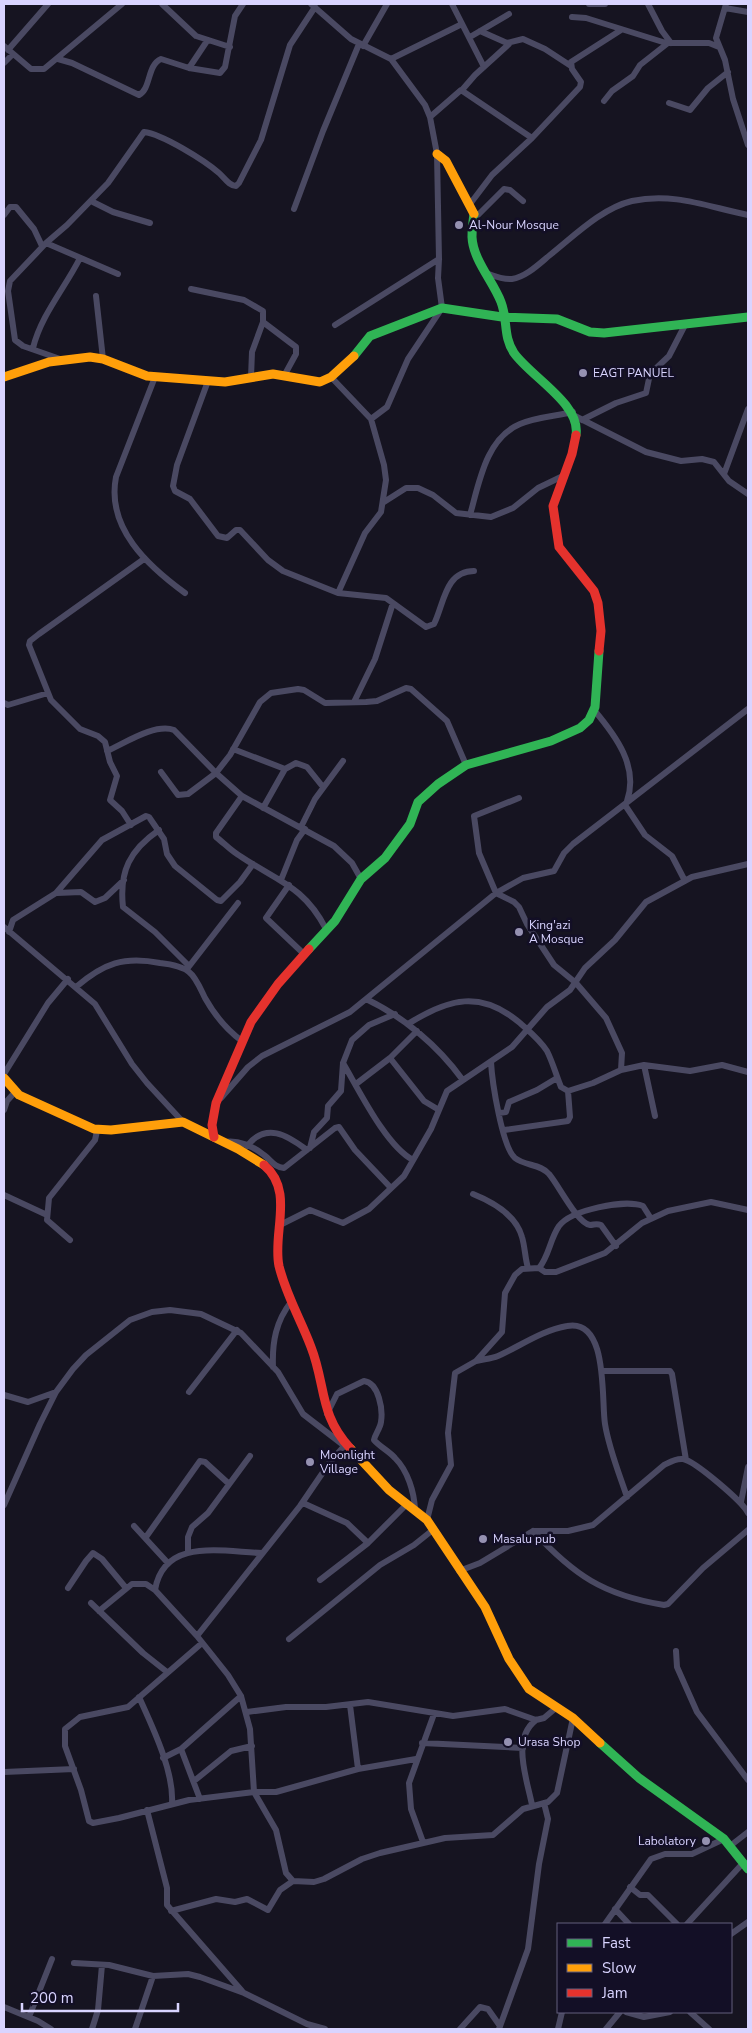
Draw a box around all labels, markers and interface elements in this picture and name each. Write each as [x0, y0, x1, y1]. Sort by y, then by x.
place label: Al-Nour Mosque [469, 217, 559, 233]
marker: Al-Nour Mosque [453, 219, 465, 231]
place label: EAGT PANUEL [593, 365, 674, 381]
marker: EAGT PANUEL [577, 367, 589, 379]
place label: King'azi A Mosque [529, 917, 584, 947]
marker: King'azi A Mosque [513, 926, 525, 938]
place label: Moonlight Village [319, 1447, 376, 1477]
marker: Moonlight Village [304, 1456, 316, 1468]
place label: Masalu pub [493, 1531, 556, 1547]
marker: Masalu pub [477, 1533, 489, 1545]
place label: Urasa Shop [518, 1734, 580, 1750]
marker: Urasa Shop [502, 1736, 514, 1748]
place label: Labolatory [638, 1833, 697, 1849]
marker: Labolatory [700, 1835, 712, 1847]
legend [557, 1923, 732, 2013]
text: Fast [602, 1933, 631, 1953]
text: Slow [602, 1958, 637, 1978]
scale bar [22, 1980, 179, 2012]
text: Jam [601, 1983, 628, 2003]
text: 200 m [30, 1988, 74, 2008]

